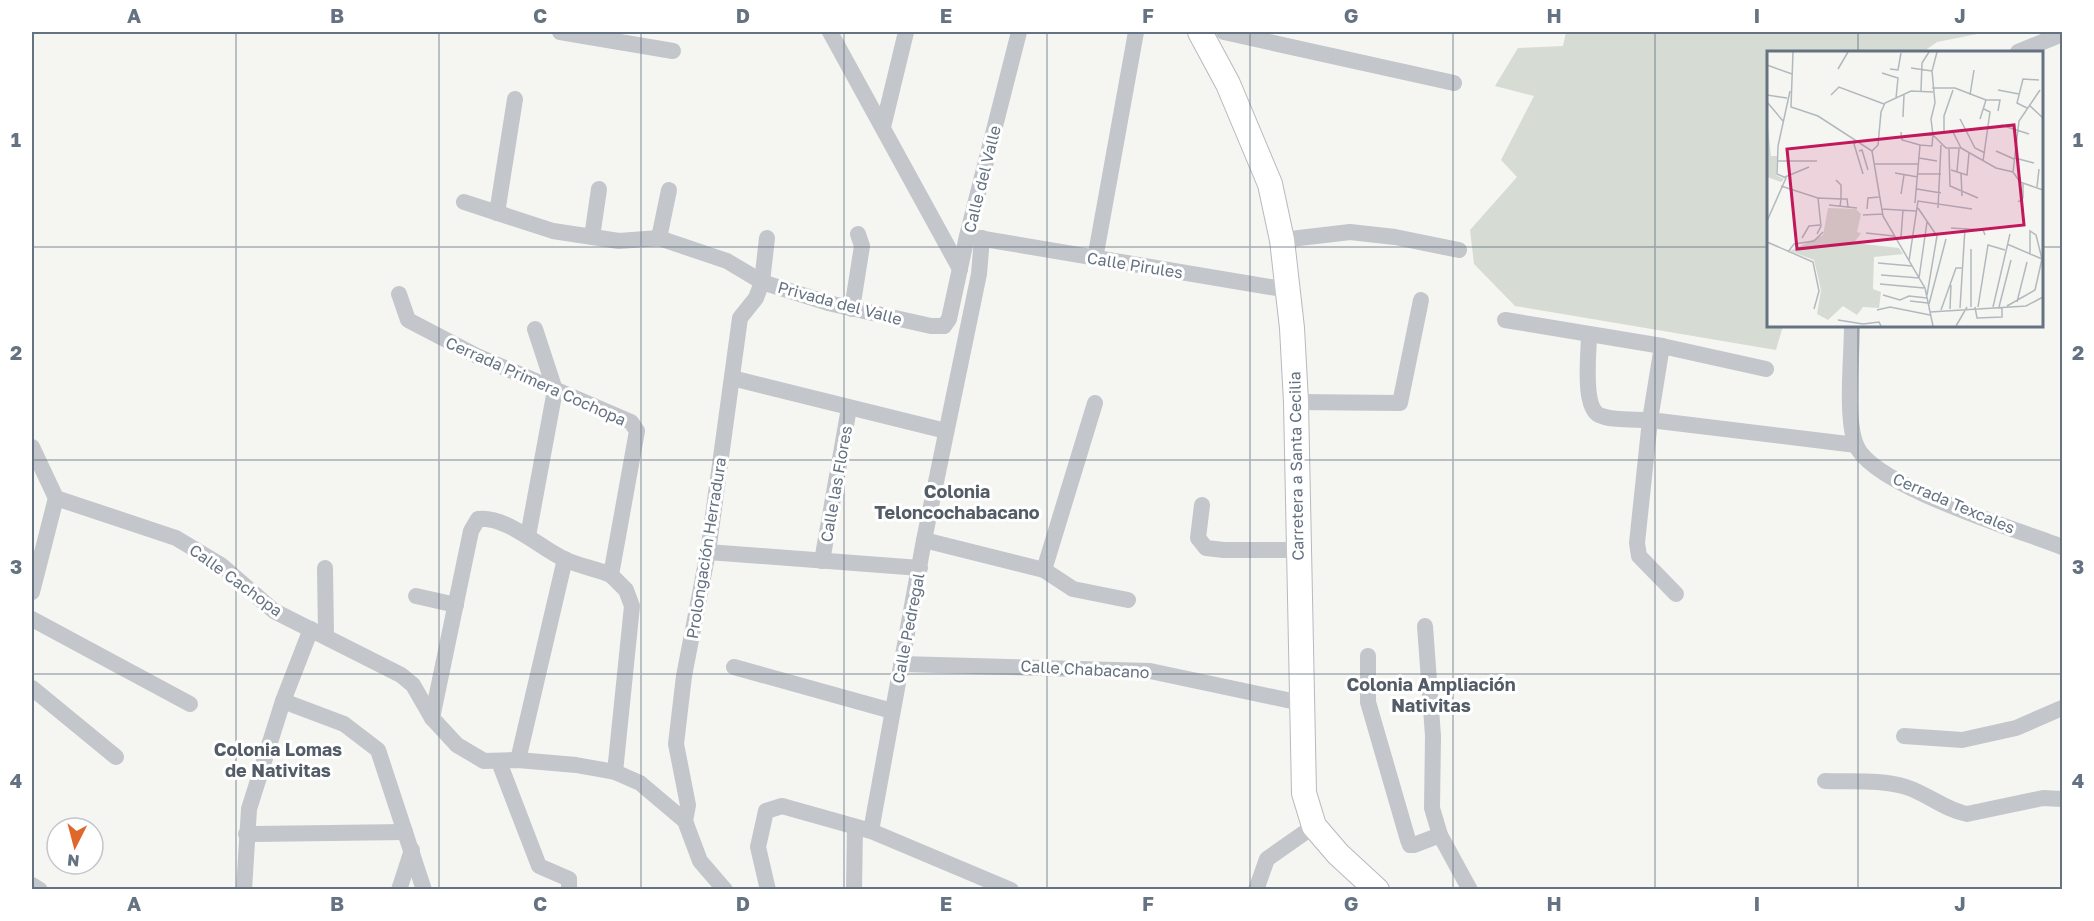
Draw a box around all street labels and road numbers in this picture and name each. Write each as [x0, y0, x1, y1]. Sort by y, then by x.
street label: Calle del Valle [959, 123, 1005, 235]
street label: Calle Pirules [1086, 248, 1184, 282]
street label: Privada del Valle [776, 277, 904, 329]
street label: Cerrada Primera Cochopa [443, 332, 629, 430]
street label: Carretera a Santa Cecilia [1284, 371, 1308, 561]
street label: Calle las Flores [816, 424, 856, 544]
street label: Prolongación Herradura [682, 456, 730, 640]
street label: Cerrada Texcales [1890, 468, 2018, 538]
street label: Calle Cachopa [186, 540, 286, 620]
street label: Calle Pedregal [887, 571, 929, 685]
street label: Calle Chabacano [1020, 656, 1150, 682]

